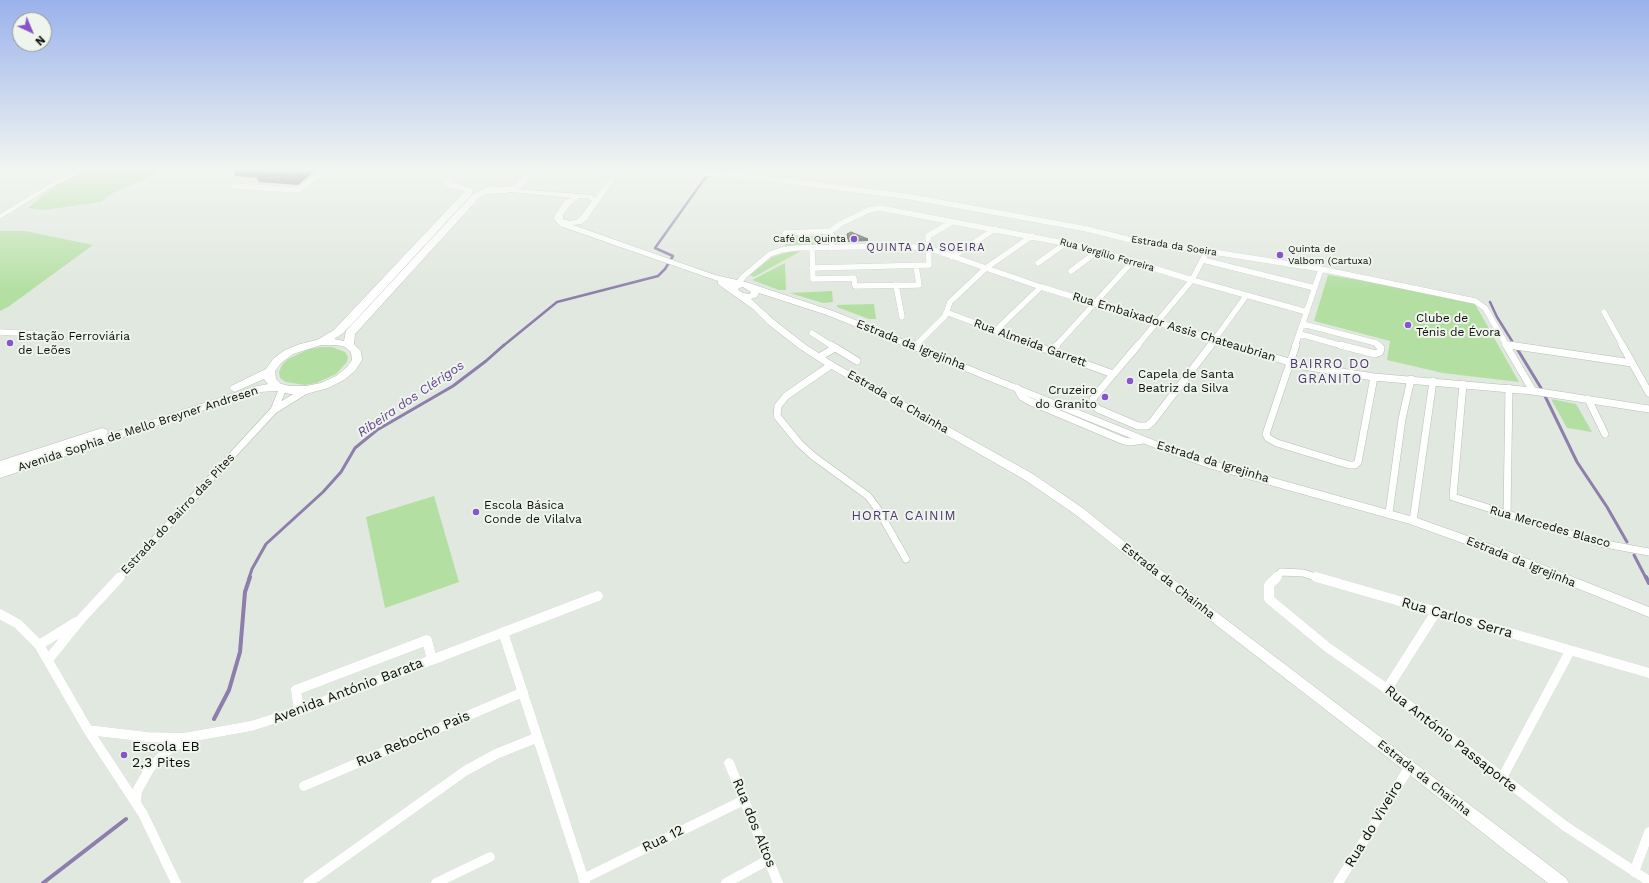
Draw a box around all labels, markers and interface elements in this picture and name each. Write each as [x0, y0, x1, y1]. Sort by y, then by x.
north arrow [12, 12, 52, 52]
text: N [33, 33, 47, 48]
place label: Café da Quinta [773, 233, 846, 245]
street label: Estrada da Soeira [1130, 233, 1218, 259]
marker: Café da Quinta [849, 234, 859, 244]
street label: Rua Vergílio Ferreira [1058, 236, 1156, 274]
district label: QUINTA DA SOEIRA [867, 241, 985, 255]
place label: Quinta de Valbom (Cartuxa) [1288, 243, 1372, 266]
marker: Quinta de Valbom (Cartuxa) [1275, 250, 1285, 260]
street label: Rua Embaixador Assis Chateaubrian [1071, 289, 1277, 365]
place label: Clube de Ténis de Évora [1416, 311, 1501, 339]
street label: Estrada da Igrejinha [854, 316, 968, 374]
street label: Rua Almeida Garrett [972, 316, 1088, 370]
marker: Clube de Ténis de Évora [1403, 320, 1413, 330]
place label: Estação Ferroviária de Leões [18, 329, 130, 357]
marker: Estação Ferroviária de Leões [5, 338, 15, 348]
district label: BAIRRO DO GRANITO [1290, 356, 1370, 387]
water label: Ribeira dos Clérigos [355, 358, 467, 440]
street label: Estrada da Chainha [845, 367, 951, 437]
place label: Capela de Santa Beatriz da Silva [1138, 367, 1234, 395]
marker: Capela de Santa Beatriz da Silva [1125, 376, 1135, 386]
street label: Avenida Sophia de Mello Breyner Andresen [16, 383, 260, 475]
place label: Cruzeiro do Granito [1035, 383, 1097, 411]
marker: Cruzeiro do Granito [1100, 392, 1110, 402]
street label: Estrada da Igrejinha [1155, 438, 1271, 486]
street label: Estrada do Bairro das Pites [118, 451, 238, 577]
place label: Escola Básica Conde de Vilalva [484, 498, 582, 526]
street label: Rua Mercedes Blasco [1488, 503, 1612, 551]
marker: Escola Básica Conde de Vilalva [471, 507, 481, 517]
district label: HORTA CAINIM [851, 508, 957, 524]
street label: Estrada da Igrejinha [1464, 533, 1578, 591]
street label: Estrada da Chainha [1118, 540, 1218, 622]
street label: Rua Carlos Serra [1400, 594, 1514, 642]
street label: Avenida António Barata [270, 655, 426, 727]
street label: Rua António Passaporte [1381, 682, 1521, 796]
street label: Rua Rebocho Pais [354, 707, 472, 771]
street label: Estrada da Chainha [1374, 737, 1474, 819]
place label: Escola EB 2,3 Pites [132, 739, 200, 772]
marker: Escola EB 2,3 Pites [119, 750, 129, 760]
street label: Rua dos Altos [728, 776, 780, 870]
street label: Rua do Viveiro [1342, 778, 1406, 870]
street label: Rua 12 [639, 822, 687, 856]

